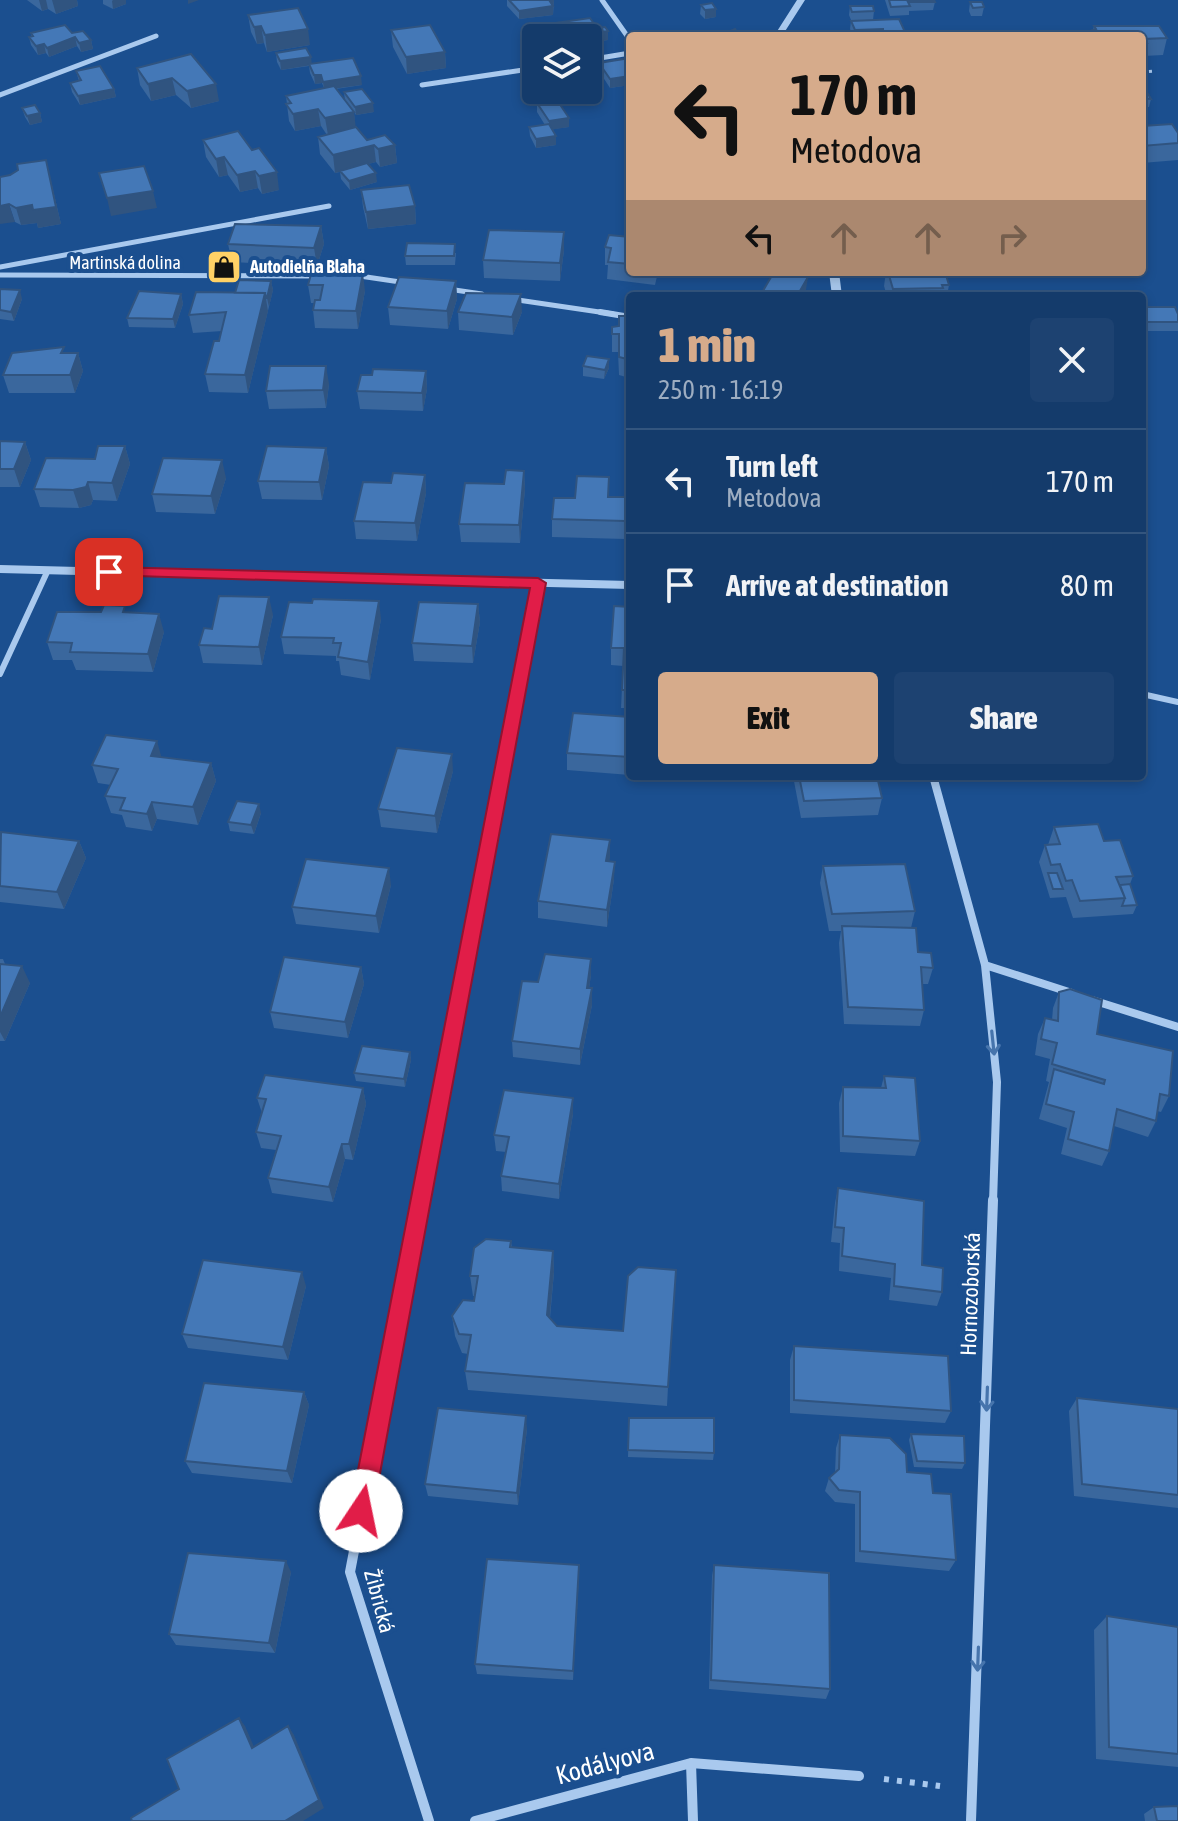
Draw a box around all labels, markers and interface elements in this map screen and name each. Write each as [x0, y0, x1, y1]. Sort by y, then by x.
map controls [522, 24, 602, 104]
button: layers [522, 24, 602, 104]
text: 170 m [790, 63, 917, 127]
icon: left [658, 64, 762, 168]
text: Metodova [790, 129, 922, 171]
icon: left [738, 216, 782, 260]
icon: ahead [822, 216, 866, 260]
icon: ahead [906, 216, 950, 260]
icon: right [990, 216, 1034, 260]
shop icon: Autodielňa Blaha [205, 248, 243, 286]
street label: Martinská dolina [69, 252, 181, 273]
place label: Autodielňa Blaha [249, 256, 365, 277]
text: 1 min [658, 317, 756, 372]
button: close [1030, 318, 1114, 402]
text: 250 m · 16:19 [658, 375, 783, 405]
text: Turn left [726, 449, 818, 483]
icon: left [658, 459, 702, 503]
text: 170 m [1046, 464, 1114, 498]
text: Metodova [726, 483, 822, 513]
pin [75, 538, 143, 606]
icon: arrive [87, 550, 131, 594]
icon: arrive [658, 563, 702, 607]
text: Arrive at destination [726, 568, 948, 602]
text: 80 m [1060, 568, 1114, 602]
button: Exit [658, 672, 878, 764]
button: Share [894, 672, 1114, 764]
one-way arrow [986, 1029, 1001, 1056]
street label: Hornozoborská [955, 1232, 985, 1356]
one-way arrow [979, 1385, 994, 1412]
position arrow [319, 1469, 403, 1553]
street label: Žibrická [359, 1566, 401, 1636]
one-way arrow [970, 1645, 985, 1672]
street label: Kodályova [553, 1736, 657, 1790]

